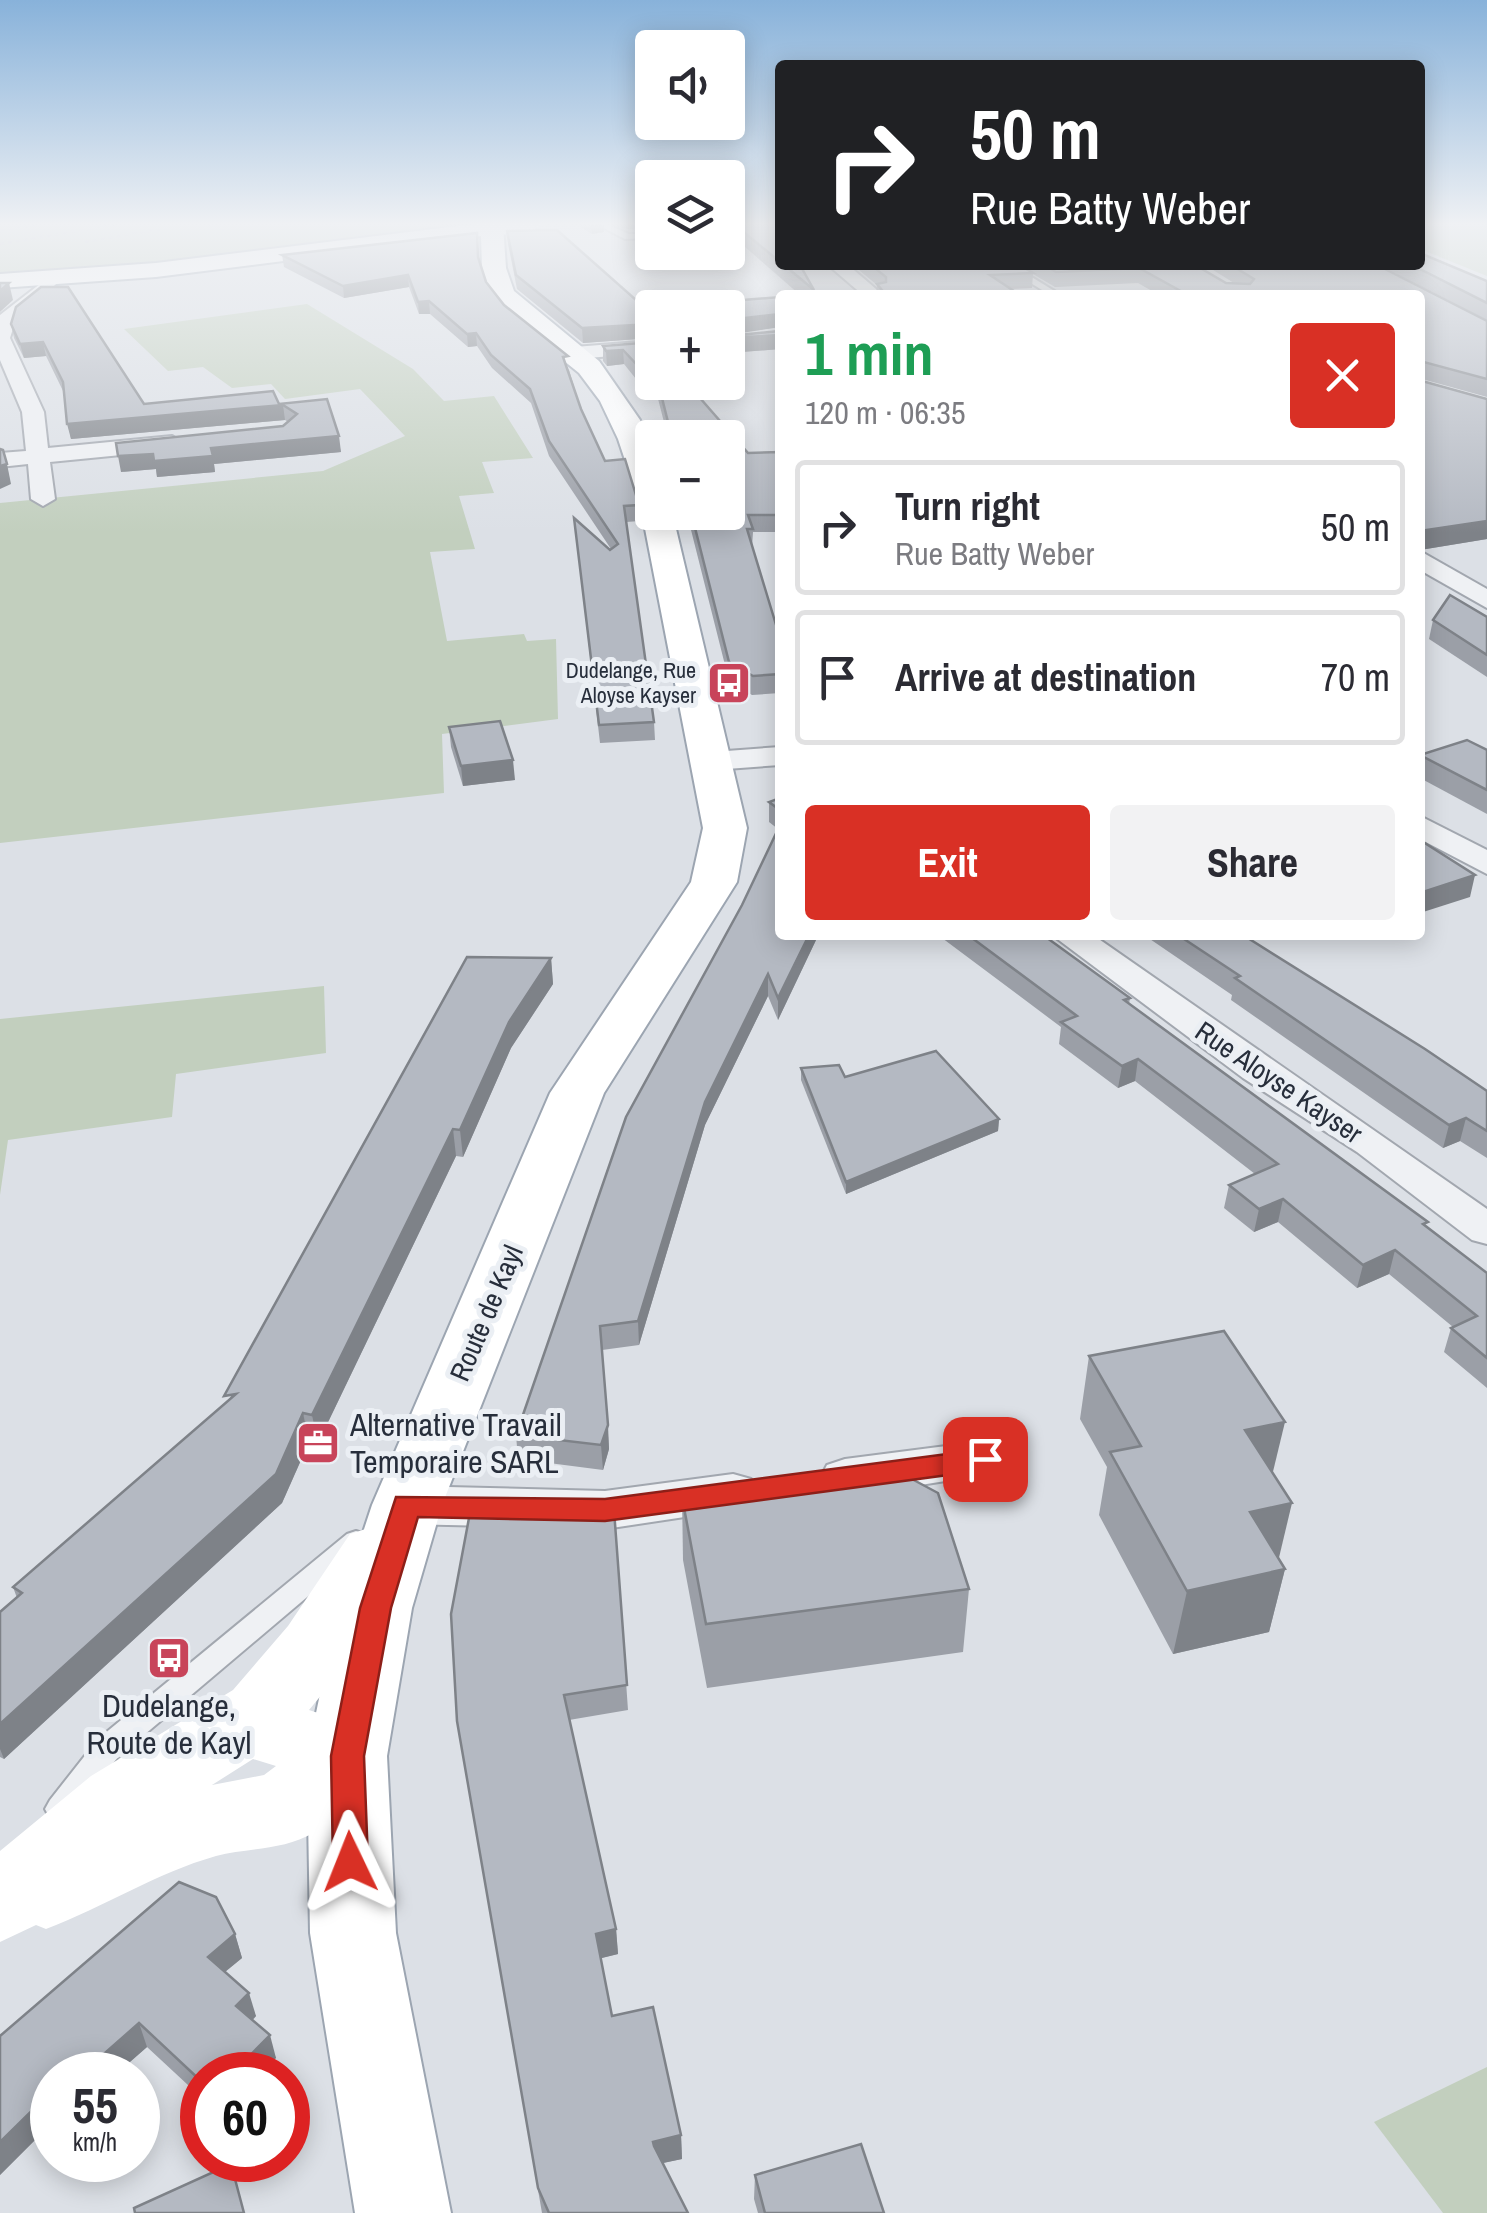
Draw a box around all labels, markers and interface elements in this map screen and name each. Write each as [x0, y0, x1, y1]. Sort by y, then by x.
map controls [635, 30, 745, 530]
button: sound [635, 30, 745, 140]
text: 50 m [970, 87, 1101, 181]
icon: right [805, 100, 935, 230]
button: layers [635, 160, 745, 270]
text: Rue Batty Weber [970, 177, 1250, 238]
button: + [635, 290, 745, 400]
text: 1 min [805, 313, 934, 394]
button: close [1290, 323, 1395, 428]
text: 120 m · 06:35 [805, 391, 965, 434]
button: − [635, 420, 745, 530]
text: Turn right [895, 481, 1040, 532]
icon: right [810, 500, 865, 555]
text: 50 m [1321, 502, 1390, 553]
text: Rue Batty Weber [895, 532, 1094, 575]
icon: arrive [810, 650, 865, 705]
text: Arrive at destination [895, 652, 1196, 703]
text: 70 m [1321, 652, 1390, 703]
place label: Dudelange, Rue Aloyse Kayser [566, 655, 696, 710]
bus stop icon: Dudelange, Rue Aloyse Kayser [706, 660, 752, 706]
button: Exit [805, 805, 1090, 920]
button: Share [1110, 805, 1395, 920]
street label: Rue Aloyse Kayser [1188, 1012, 1370, 1152]
street label: Route de Kayl [440, 1239, 532, 1387]
place label: Alternative Travail Temporaire SARL [349, 1403, 562, 1483]
pin [943, 1417, 1028, 1502]
office icon: Alternative Travail Temporaire SARL [295, 1420, 341, 1466]
icon: arrive [958, 1432, 1013, 1487]
bus stop icon: Dudelange, Route de Kayl [146, 1635, 192, 1681]
place label: Dudelange, Route de Kayl [87, 1684, 251, 1764]
position arrow [298, 1810, 402, 1914]
speed limit sign: 60 [180, 2052, 310, 2182]
text: 55 [72, 2071, 118, 2139]
text: km/h [73, 2125, 117, 2159]

